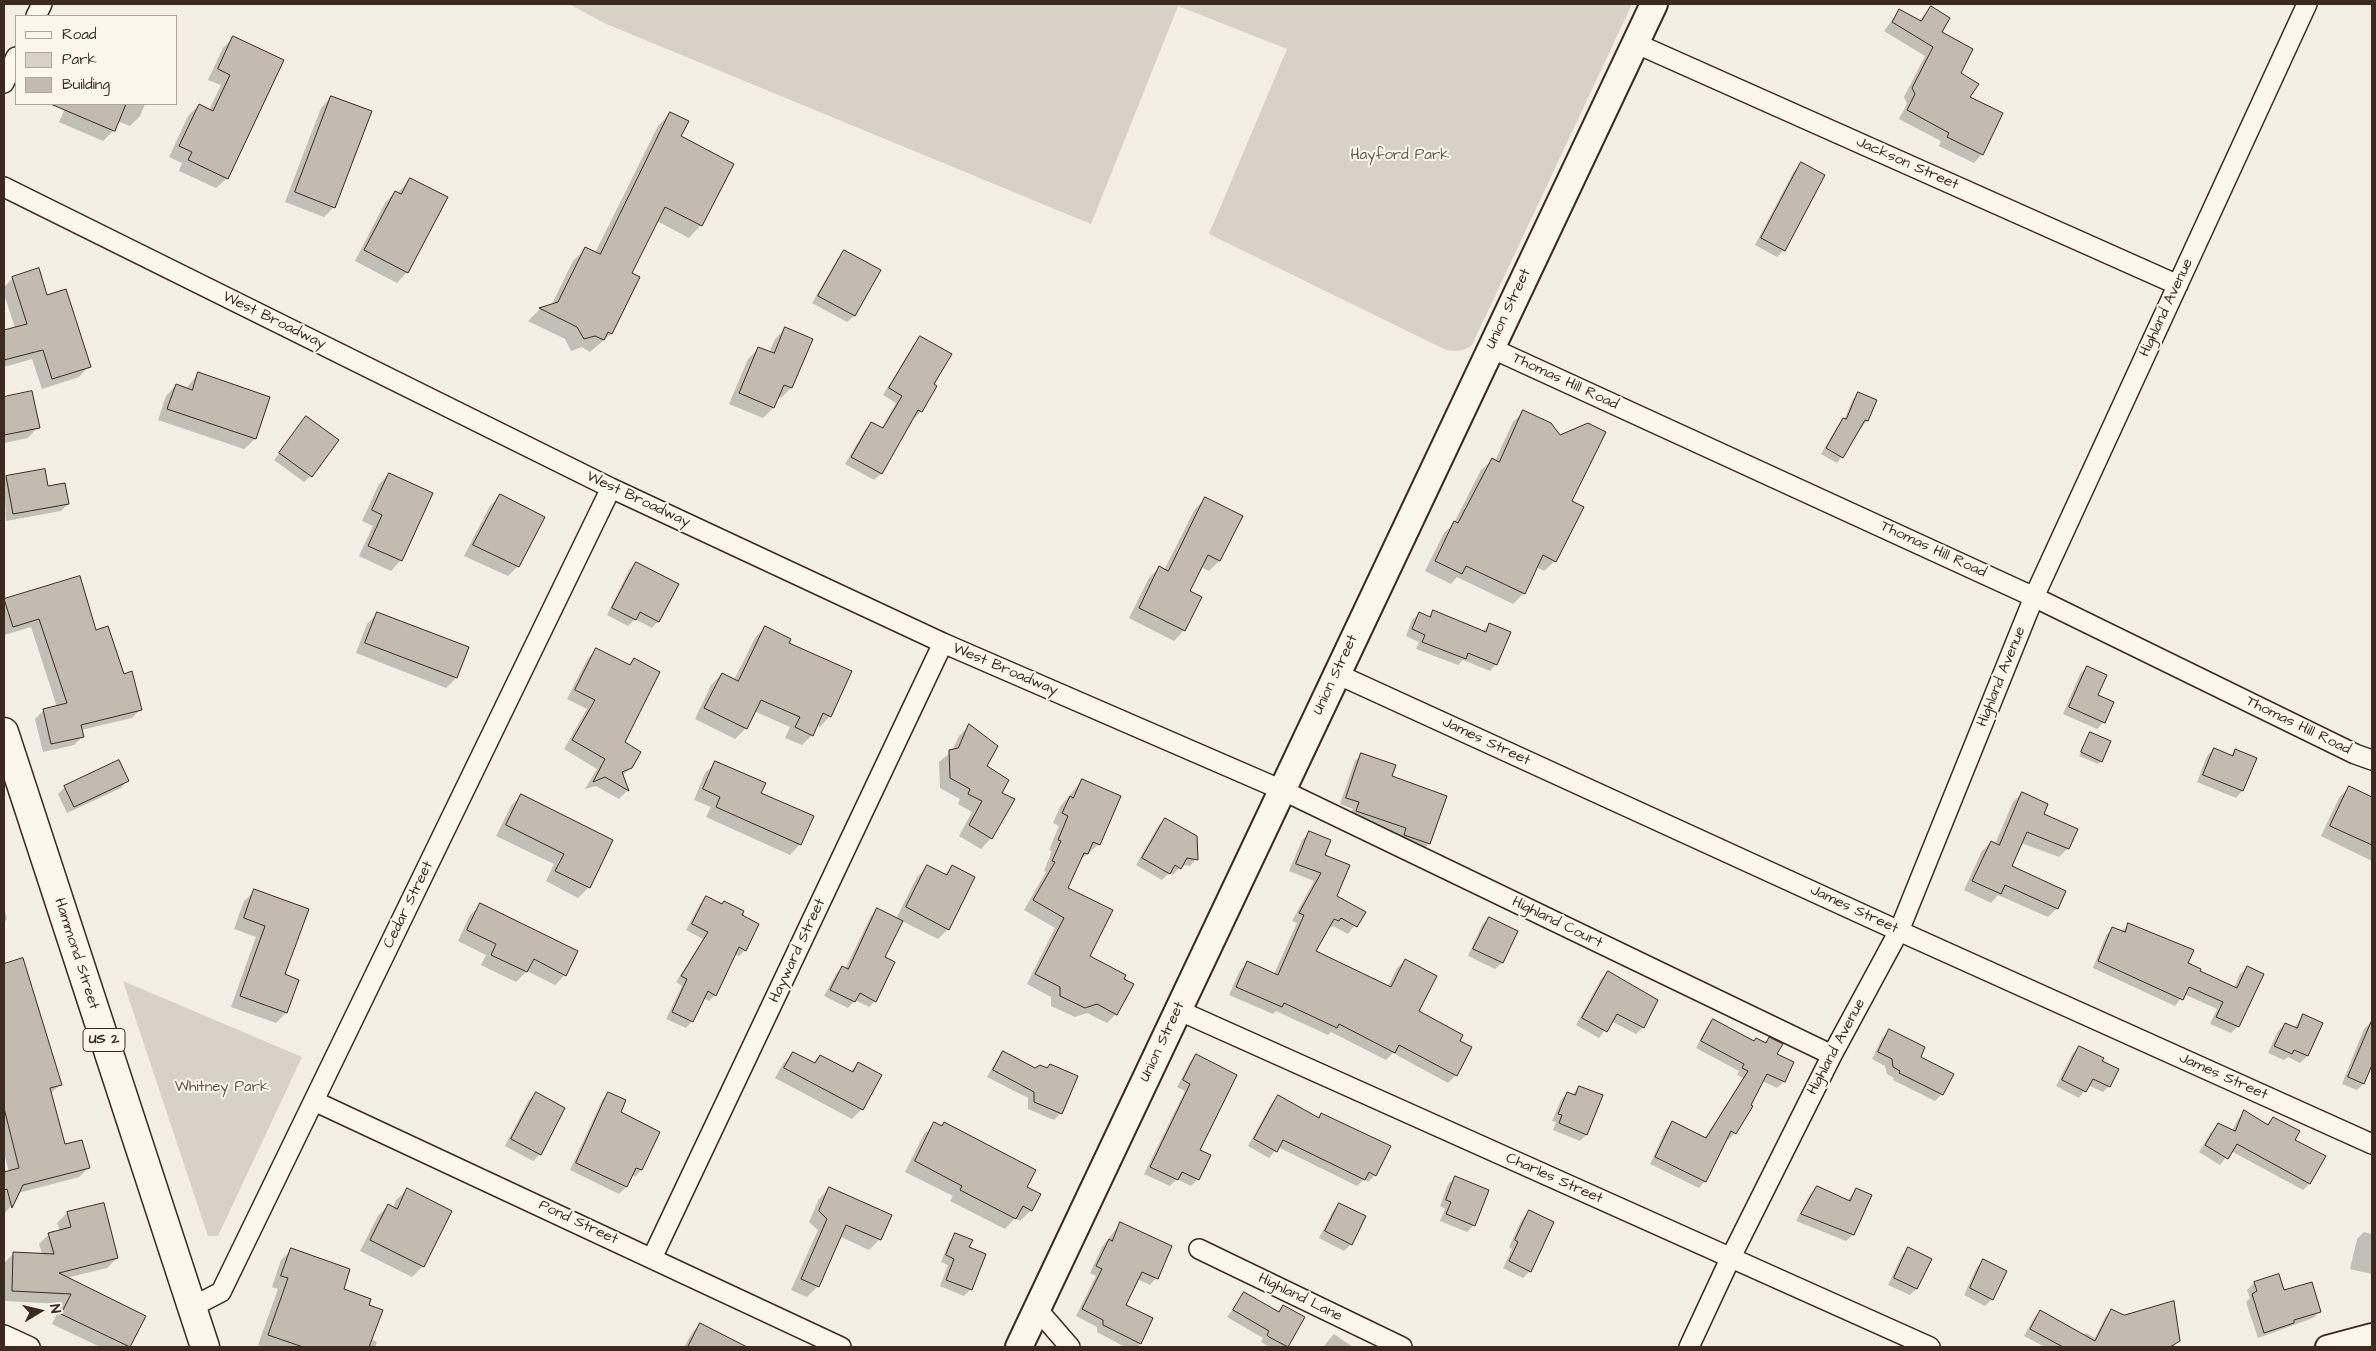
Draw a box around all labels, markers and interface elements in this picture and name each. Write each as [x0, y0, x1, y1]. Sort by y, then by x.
legend [15, 15, 178, 105]
text: Road [62, 24, 96, 45]
text: Park [62, 49, 97, 70]
text: Building [62, 74, 110, 95]
street label: Jackson Street [1853, 133, 1961, 195]
park label: Hayford Park [1351, 147, 1449, 165]
street label: Highland Avenue [2136, 256, 2198, 360]
street label: Union Street [1483, 266, 1535, 352]
street label: West Broadway [219, 288, 329, 354]
street label: Thomas Hill Road [1509, 350, 1621, 414]
street label: West Broadway [583, 468, 693, 532]
street label: Thomas Hill Road [1877, 518, 1989, 582]
street label: Highland Avenue [1974, 624, 2030, 730]
street label: Union Street [1310, 632, 1362, 718]
street label: West Broadway [950, 640, 1060, 700]
street label: Thomas Hill Road [2243, 693, 2353, 759]
street label: James Street [1439, 714, 1533, 770]
street label: Cedar Street [380, 859, 438, 951]
street label: James Street [1807, 882, 1901, 938]
street label: Highland Court [1509, 893, 1605, 953]
street label: Hammond Street [50, 896, 102, 1012]
street label: Hayward Street [766, 896, 830, 1006]
street label: Highland Avenue [1804, 996, 1870, 1098]
street label: Union Street [1137, 999, 1189, 1085]
road number: US 2 [83, 1028, 125, 1052]
street label: James Street [2176, 1049, 2270, 1105]
park label: Whitney Park [175, 1079, 269, 1097]
street label: Charles Street [1503, 1150, 1605, 1208]
street label: Pond Street [535, 1197, 621, 1249]
street label: Highland Lane [1255, 1270, 1345, 1326]
north arrow [15, 1286, 65, 1336]
text: N [44, 1303, 65, 1315]

